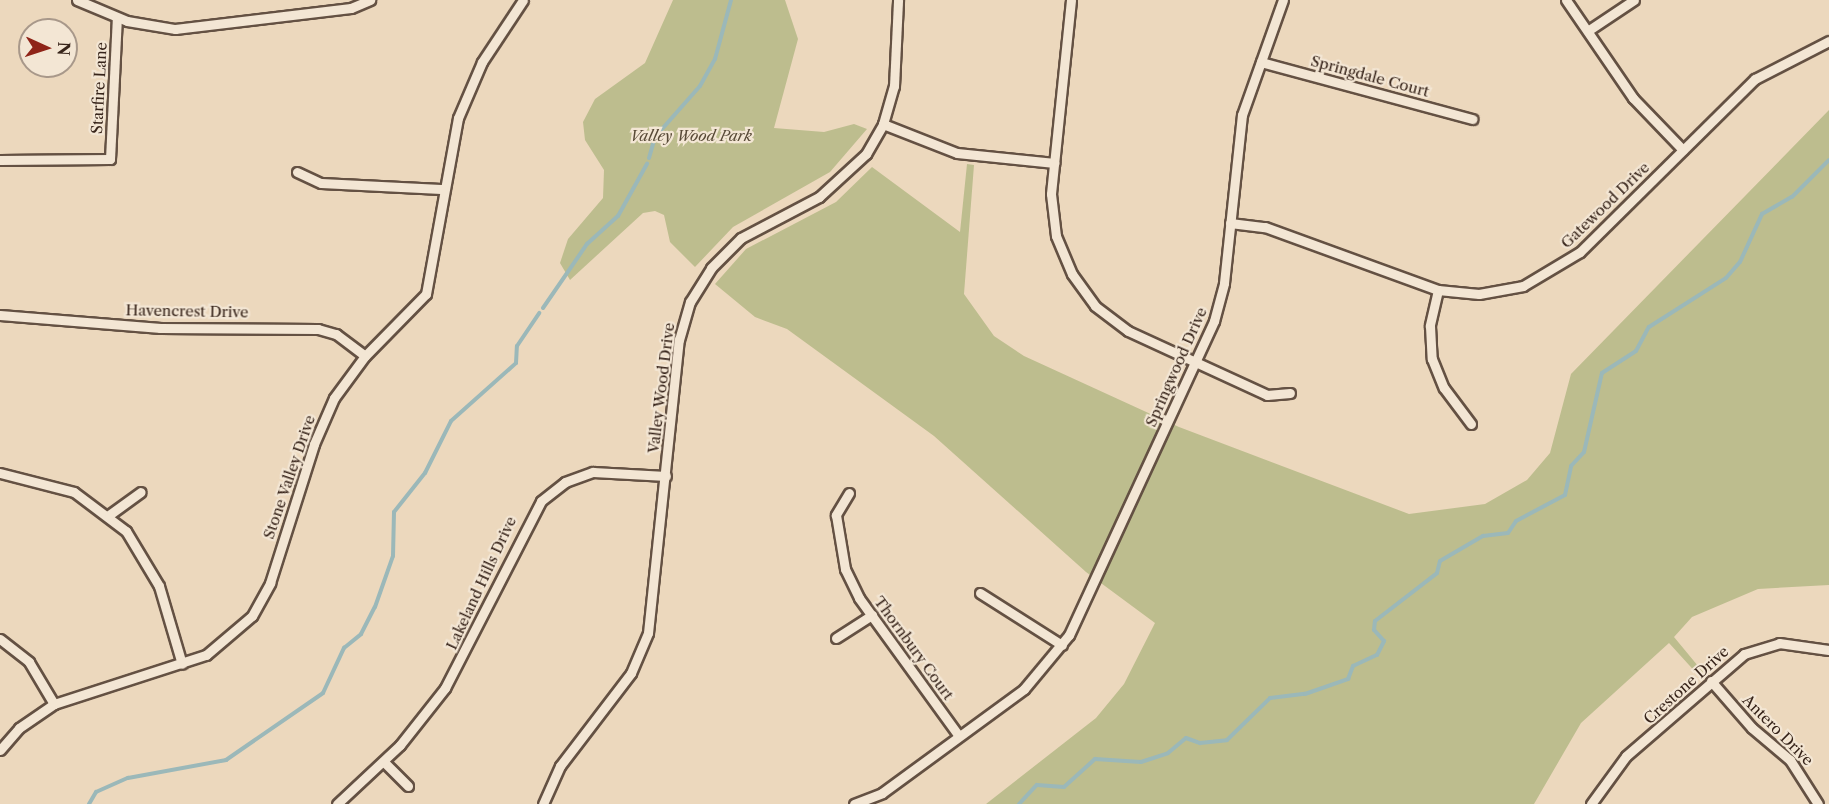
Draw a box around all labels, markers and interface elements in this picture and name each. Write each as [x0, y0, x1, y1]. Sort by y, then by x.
north arrow [18, 18, 78, 78]
text: N [54, 41, 74, 56]
street label: Starfire Lane [88, 42, 110, 134]
street label: Springdale Court [1309, 52, 1431, 100]
park label: Valley Wood Park [630, 127, 752, 145]
street label: Gatewood Drive [1557, 158, 1653, 252]
street label: Havencrest Drive [125, 301, 249, 321]
street label: Springwood Drive [1142, 304, 1210, 430]
street label: Valley Wood Drive [644, 321, 678, 455]
street label: Stone Valley Drive [259, 412, 319, 542]
street label: Lakeland Hills Drive [442, 514, 520, 652]
street label: Thornbury Court [870, 593, 958, 703]
street label: Crestone Drive [1640, 642, 1732, 728]
street label: Antero Drive [1739, 691, 1817, 769]

